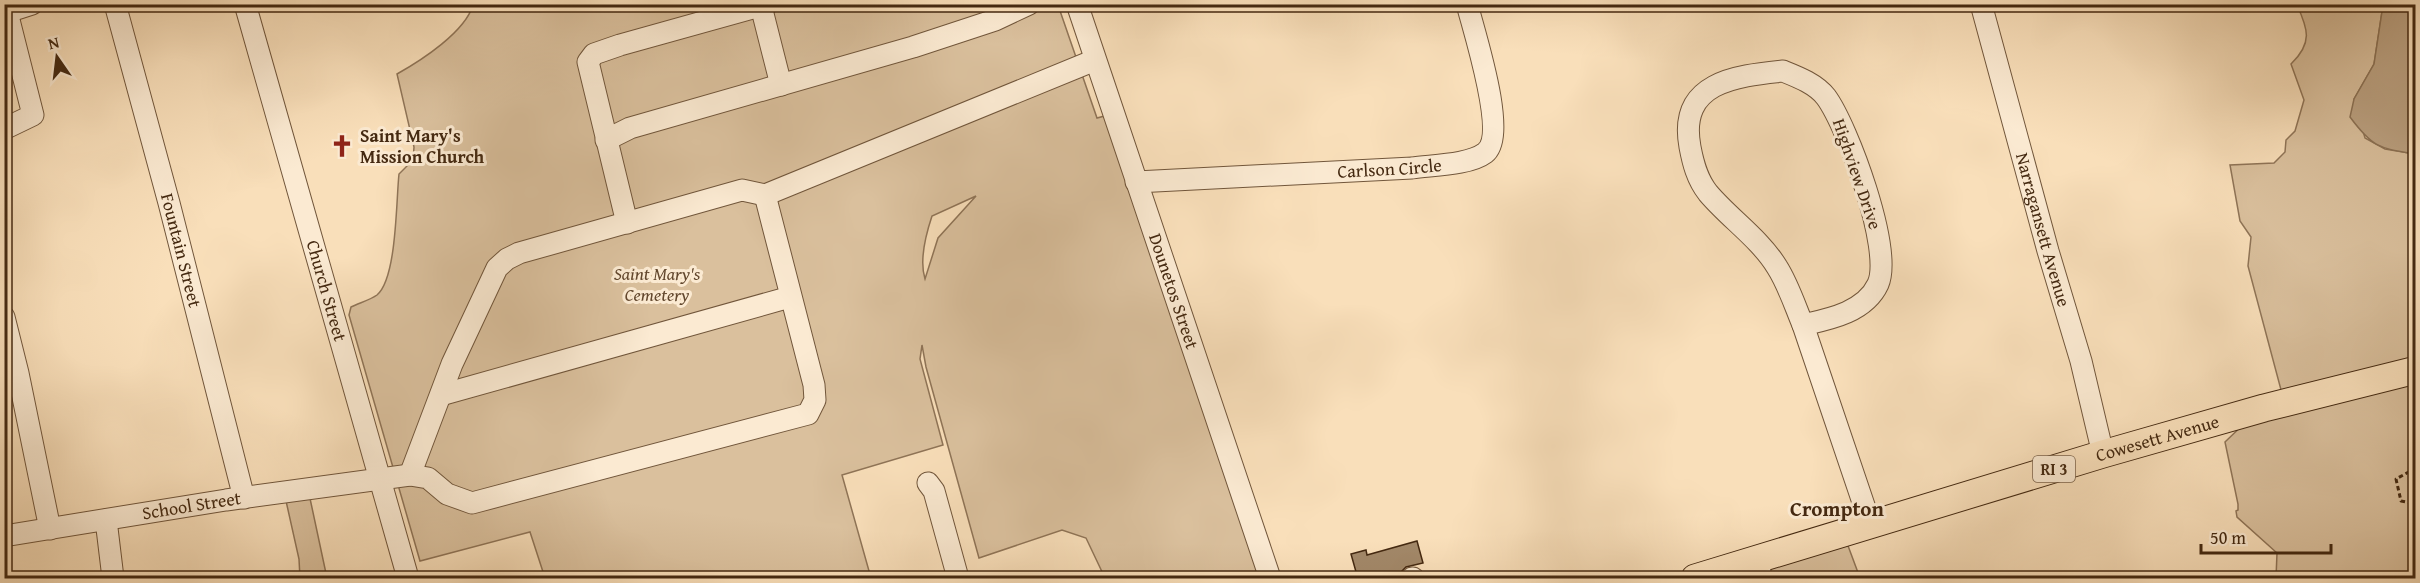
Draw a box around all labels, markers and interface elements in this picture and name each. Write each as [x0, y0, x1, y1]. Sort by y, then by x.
north arrow [27, 27, 87, 87]
text: N [45, 29, 62, 55]
street label: Highview Drive [1826, 115, 1889, 233]
place label: Saint Mary's Mission Church [360, 122, 484, 170]
church icon: Saint Mary's Mission Church [329, 133, 355, 159]
street label: Narragansett Avenue [2009, 150, 2078, 310]
street label: Carlson Circle [1337, 151, 1443, 185]
street label: Fountain Street [154, 190, 209, 311]
street label: Dounetos Street [1142, 230, 1206, 353]
street label: Church Street [300, 237, 354, 345]
park label: Saint Mary's Cemetery [614, 260, 701, 308]
street label: Cowesett Avenue [2092, 408, 2222, 468]
road number: RI 3 [2033, 456, 2075, 482]
street label: School Street [140, 484, 243, 526]
district label: Crompton [1790, 493, 1885, 524]
scale bar [2201, 517, 2332, 555]
text: 50 m [2210, 524, 2246, 551]

